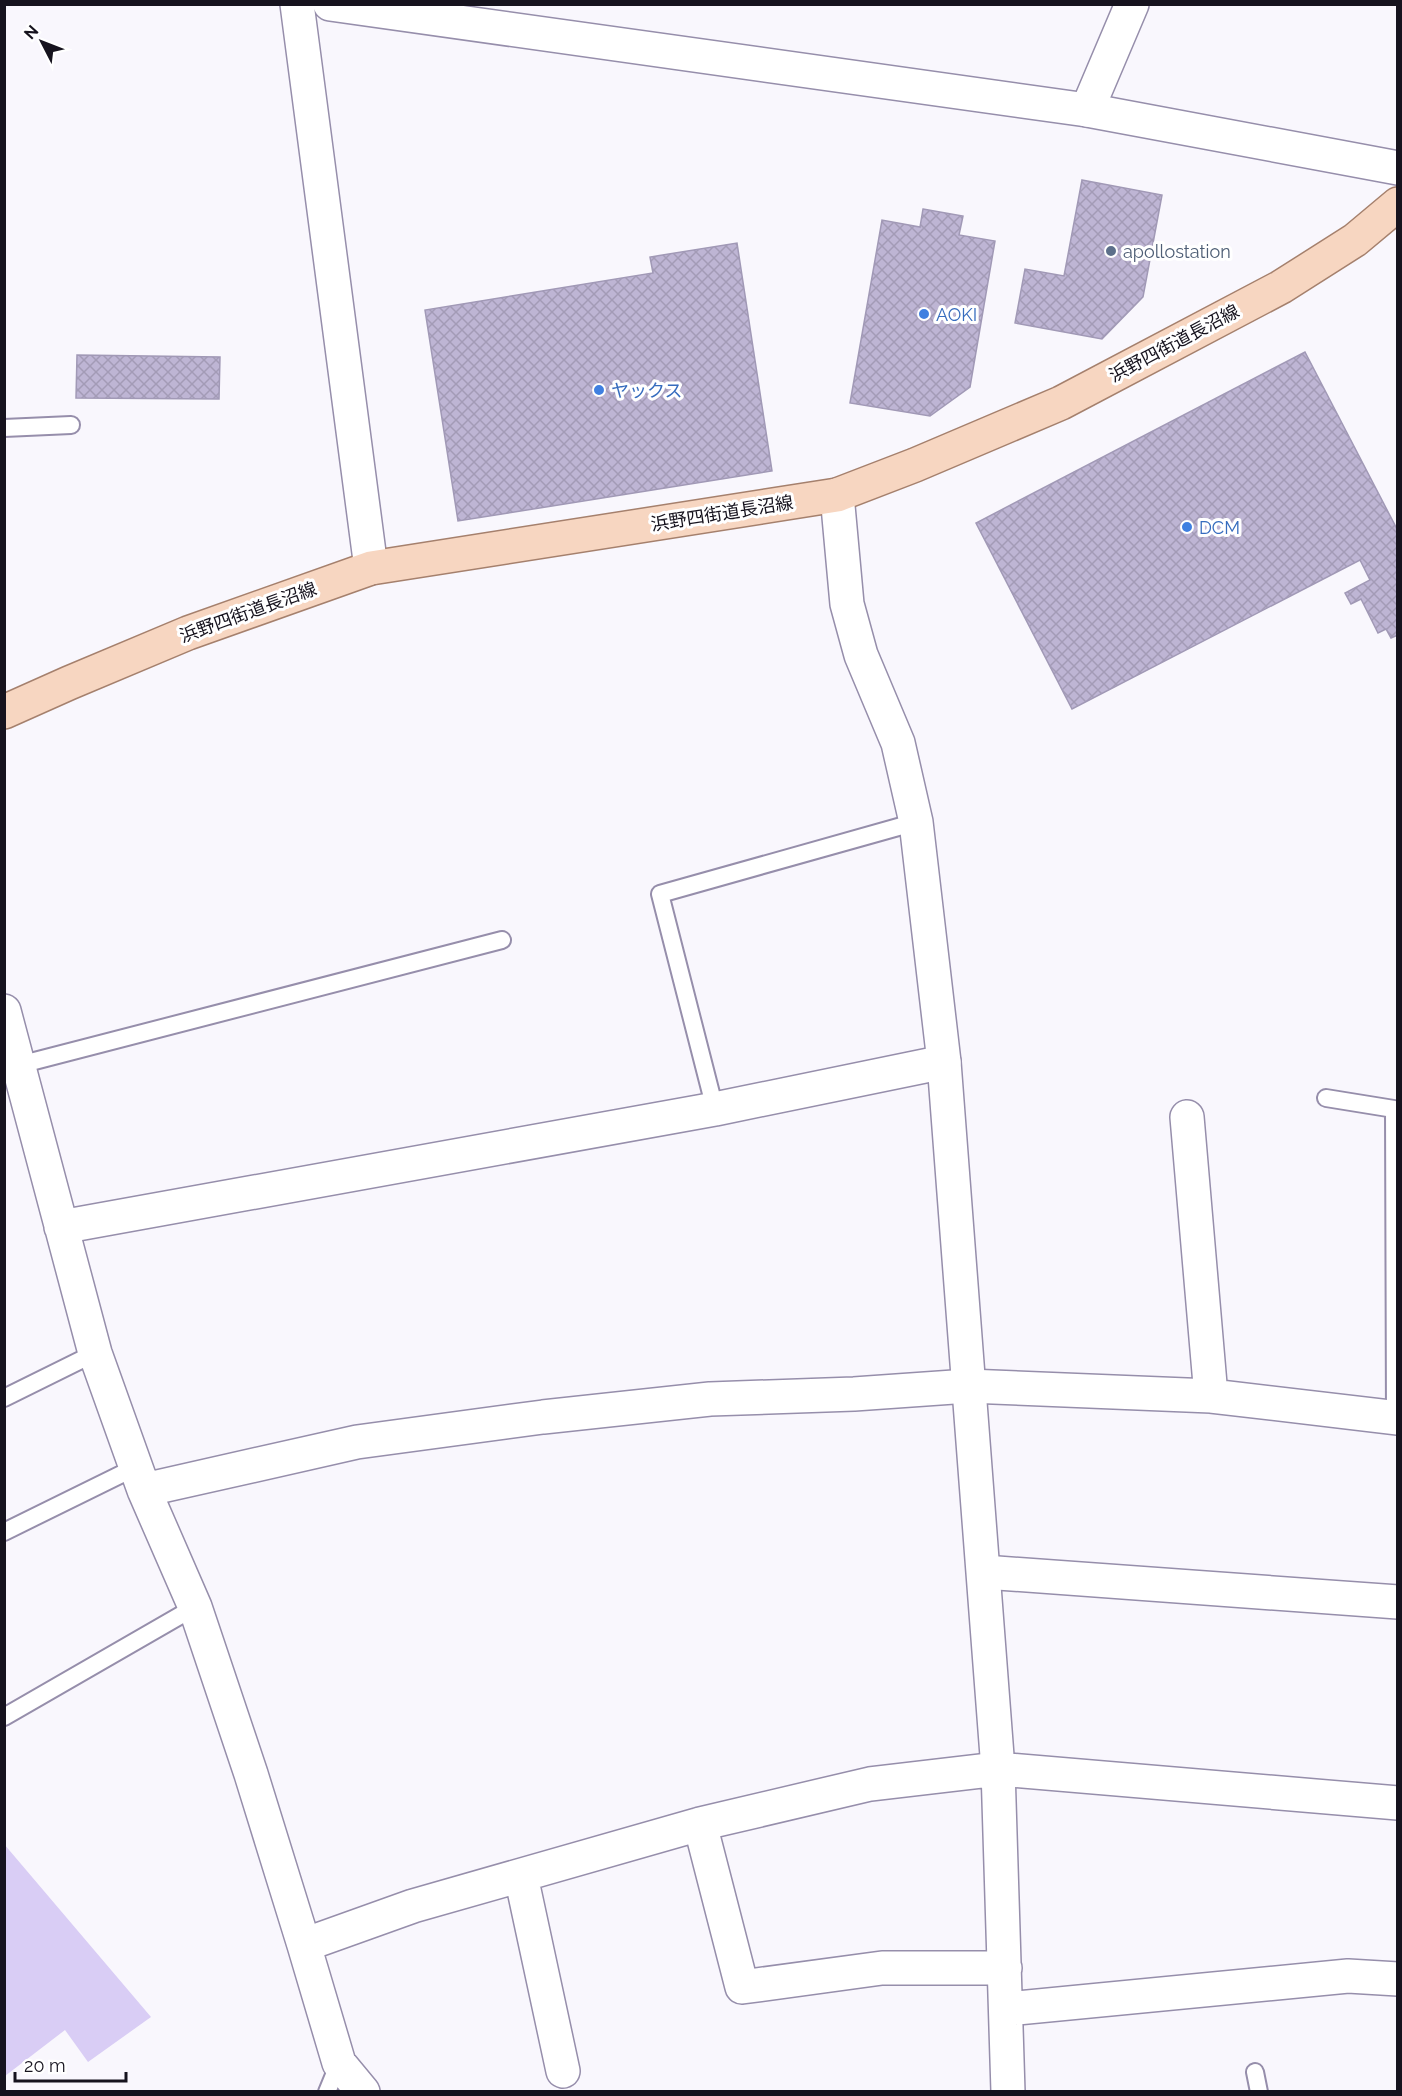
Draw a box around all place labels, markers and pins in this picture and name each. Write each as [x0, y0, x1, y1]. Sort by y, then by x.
place label: apollostation [1123, 241, 1231, 262]
marker: apollostation [1104, 244, 1118, 258]
place label: AOKI [936, 304, 977, 325]
marker: AOKI [917, 307, 931, 321]
place label: ヤックス [611, 380, 682, 401]
marker: ヤックス [592, 383, 606, 397]
place label: DCM [1199, 517, 1240, 538]
marker: DCM [1180, 520, 1194, 534]

